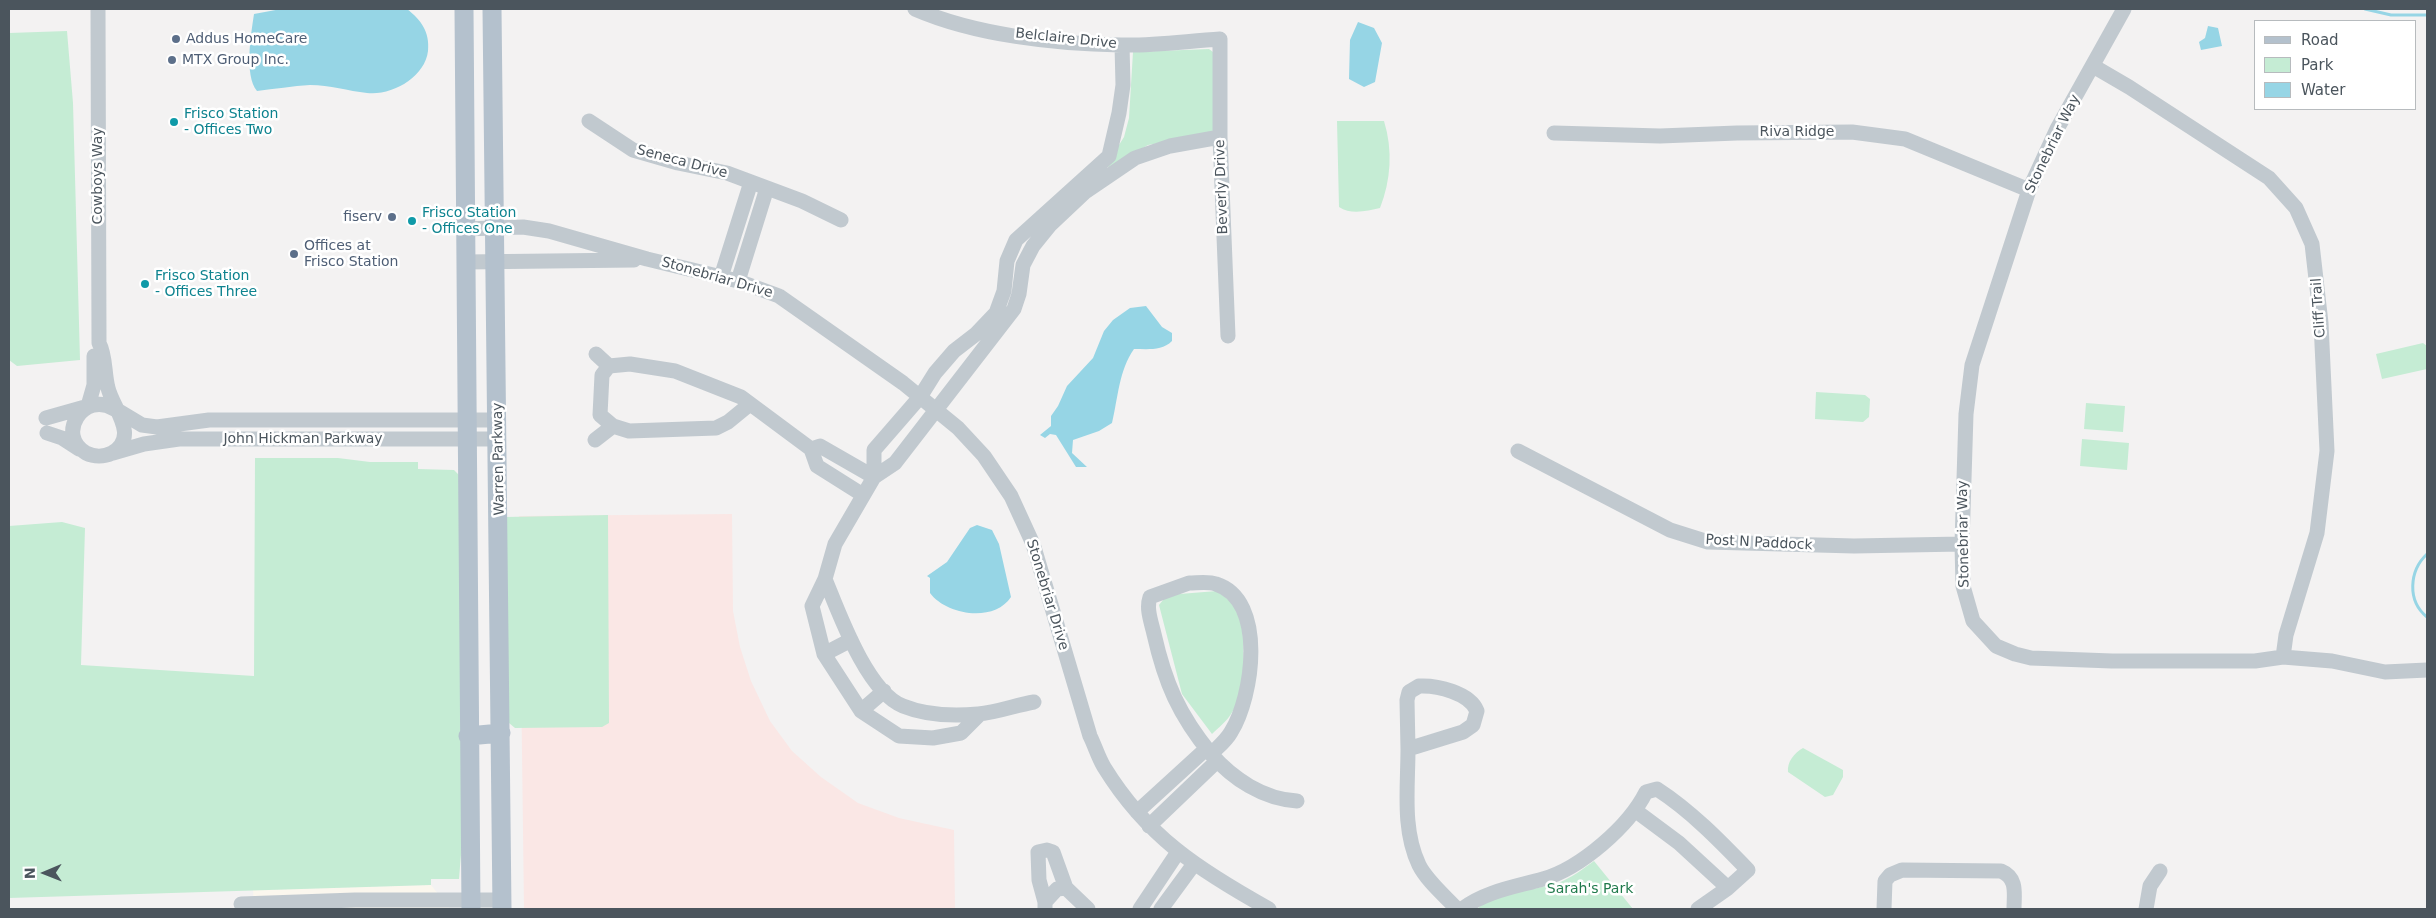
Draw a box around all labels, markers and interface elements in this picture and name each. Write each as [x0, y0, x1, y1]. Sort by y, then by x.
legend [2254, 20, 2416, 110]
street label: Belclaire Drive [1014, 25, 1118, 53]
place label: Addus HomeCare [186, 31, 307, 47]
text: Road [2301, 31, 2339, 49]
marker: Addus HomeCare [170, 33, 182, 45]
place label: MTX Group Inc. [182, 52, 289, 68]
marker: MTX Group Inc. [166, 54, 178, 66]
text: Park [2301, 56, 2333, 74]
text: Water [2301, 81, 2345, 99]
street label: Stonebriar Way [2022, 92, 2084, 196]
place label: Frisco Station - Offices Two [184, 106, 278, 138]
marker: Frisco Station - Offices Two [168, 116, 180, 128]
street label: Riva Ridge [1760, 124, 1834, 140]
street label: Cowboys Way [90, 127, 106, 225]
street label: Beverly Drive [1212, 139, 1232, 235]
street label: Seneca Drive [635, 142, 729, 182]
place label: Frisco Station - Offices One [422, 205, 516, 238]
place label: fiserv [343, 209, 382, 225]
marker: fiserv [386, 211, 398, 223]
marker: Frisco Station - Offices One [406, 215, 418, 227]
place label: Offices at Frisco Station [304, 238, 398, 270]
marker: Offices at Frisco Station [288, 248, 300, 260]
street label: Stonebriar Drive [659, 254, 775, 302]
place label: Frisco Station - Offices Three [155, 268, 257, 300]
street label: Cliff Trail [2309, 277, 2329, 339]
marker: Frisco Station - Offices Three [139, 278, 151, 290]
street label: Warren Parkway [490, 402, 508, 516]
street label: John Hickman Parkway [223, 431, 383, 447]
street label: Stonebriar Way [1955, 480, 1973, 588]
street label: Post N Paddock [1705, 532, 1813, 554]
street label: Stonebriar Drive [1022, 538, 1072, 652]
north arrow [20, 848, 70, 898]
text: N [22, 867, 38, 879]
park label: Sarah's Park [1547, 881, 1633, 897]

